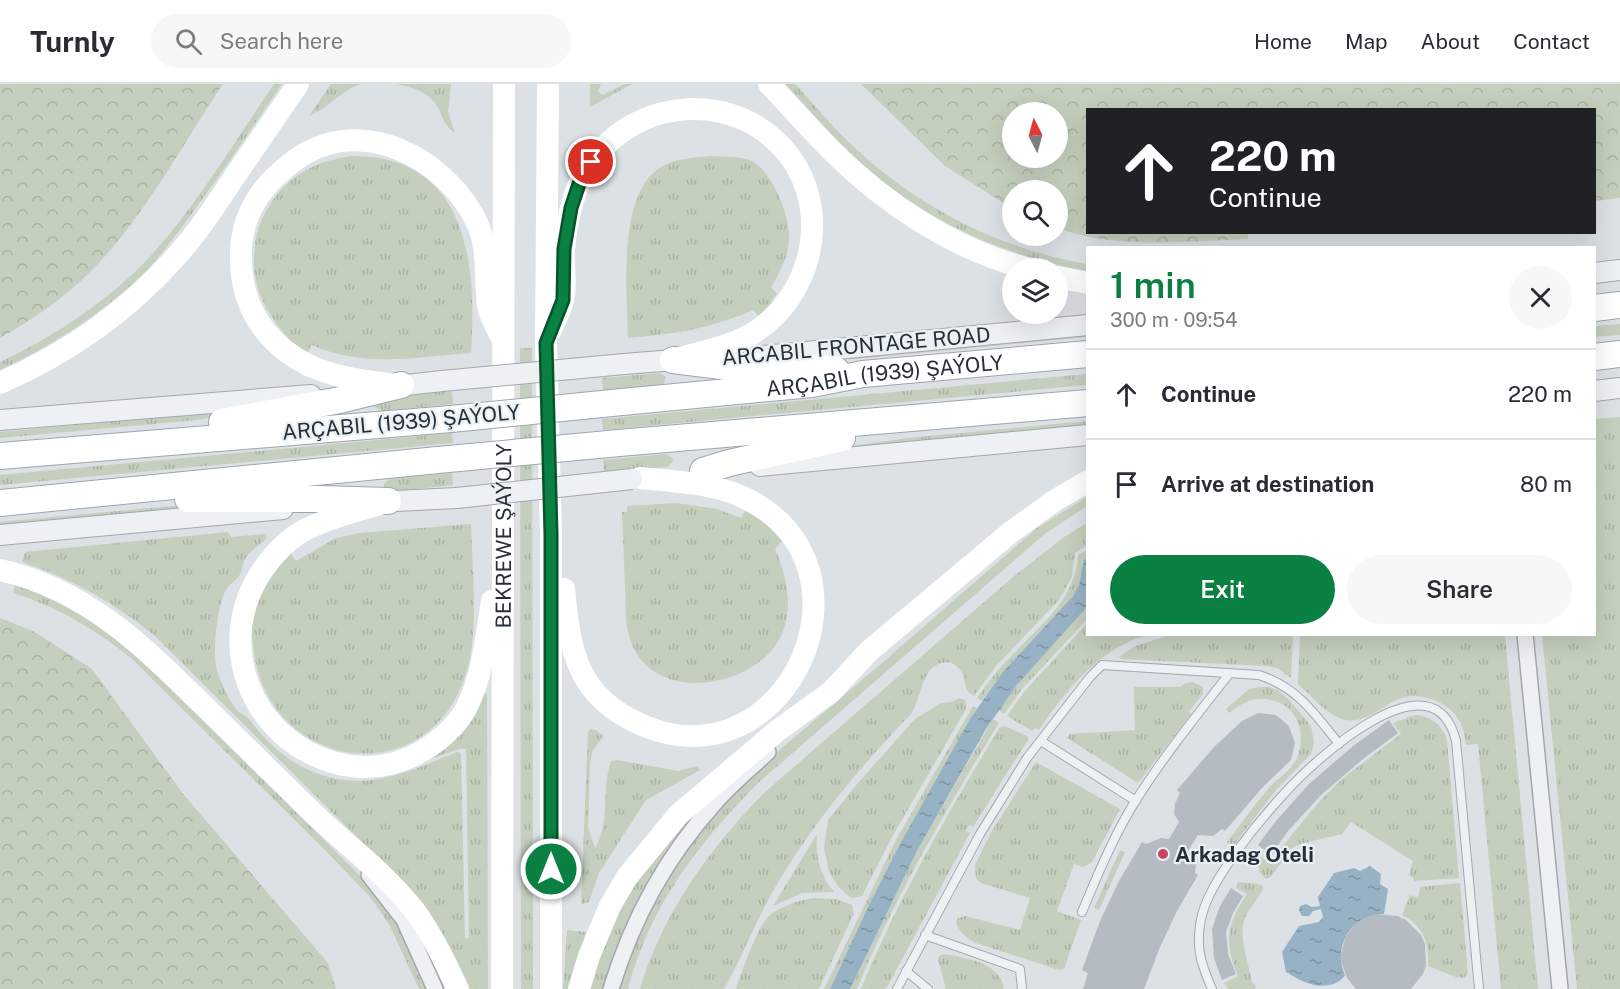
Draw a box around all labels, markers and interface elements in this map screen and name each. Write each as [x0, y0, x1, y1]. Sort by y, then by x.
search box [151, 14, 571, 68]
text: Turnly [30, 25, 115, 58]
icon: search [172, 25, 205, 58]
text: Search here [220, 28, 343, 54]
text: Home [1254, 29, 1312, 54]
text: Map [1345, 29, 1388, 54]
text: About [1421, 29, 1480, 54]
text: Contact [1513, 29, 1590, 54]
north arrow [1002, 102, 1068, 168]
map controls [1002, 102, 1068, 324]
text: 220 m [1209, 131, 1337, 180]
icon: ahead [1110, 132, 1188, 210]
pin [565, 136, 616, 187]
icon: arrive [574, 145, 607, 178]
button: search [1002, 180, 1068, 246]
text: Continue [1209, 181, 1322, 213]
button: layers [1002, 258, 1068, 324]
text: 1 min [1110, 264, 1196, 306]
button: close [1509, 266, 1572, 329]
text: 300 m · 09:54 [1110, 308, 1238, 332]
street label: ARCABIL FRONTAGE ROAD [721, 322, 991, 370]
street label: ARÇABIL (1939) ŞAÝOLY [765, 349, 1004, 401]
icon: ahead [1110, 378, 1143, 411]
text: Continue [1161, 381, 1256, 407]
text: 220 m [1508, 381, 1572, 407]
street label: ARÇABIL (1939) ŞAÝOLY [281, 399, 521, 445]
street label: BEKREWE ŞAÝOLY [490, 443, 516, 628]
icon: arrive [1110, 468, 1143, 501]
text: Arrive at destination [1161, 471, 1374, 497]
text: 80 m [1520, 471, 1572, 497]
button: Exit [1110, 555, 1335, 624]
button: Share [1347, 555, 1572, 624]
position arrow [519, 837, 583, 901]
place label: Arkadag Oteli [1175, 842, 1314, 867]
marker: Arkadag Oteli [1156, 847, 1170, 861]

